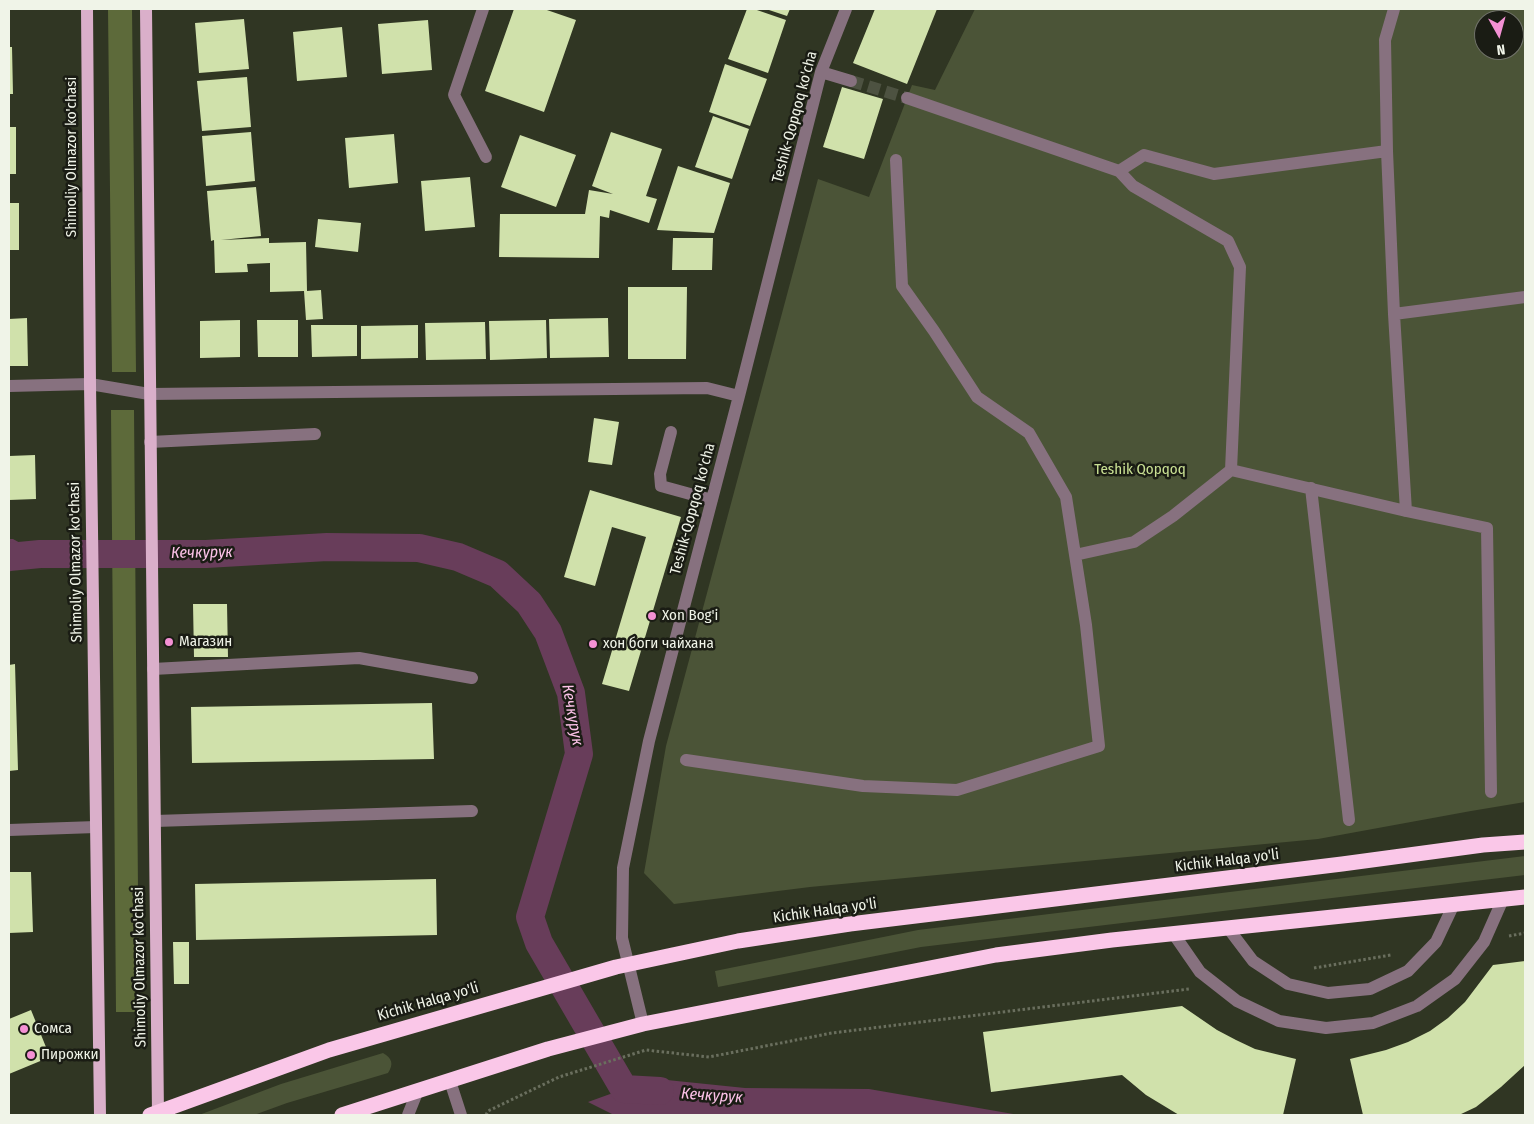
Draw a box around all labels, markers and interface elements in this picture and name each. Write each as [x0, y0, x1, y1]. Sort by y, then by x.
north arrow [1474, 10, 1524, 60]
text: N [1496, 40, 1506, 58]
street label: Teshik-Qopqoq ko'cha [769, 49, 821, 185]
street label: Shimoliy Olmazor ko'chasi [63, 77, 81, 237]
street label: Teshik-Qopqoq ko'cha [667, 441, 719, 577]
park label: Teshik Qopqoq [1094, 461, 1186, 479]
street label: Shimoliy Olmazor ko'chasi [66, 482, 86, 642]
water label: Кечкурук [171, 543, 233, 563]
place label: Xon Bog'i [662, 607, 718, 625]
marker: Xon Bog'i [646, 610, 658, 622]
place label: Магазин [179, 633, 232, 651]
place label: хон боги чайхана [603, 635, 714, 653]
marker: Магазин [163, 636, 175, 648]
marker: хон боги чайхана [587, 638, 599, 650]
water label: Кечкурук [557, 683, 587, 747]
street label: Kichik Halqa yo'li [1174, 846, 1280, 876]
street label: Shimoliy Olmazor ko'chasi [130, 887, 150, 1047]
street label: Kichik Halqa yo'li [772, 895, 878, 927]
street label: Kichik Halqa yo'li [375, 979, 481, 1025]
place label: Сомса [34, 1020, 72, 1038]
marker: Сомса [18, 1023, 30, 1035]
place label: Пирожки [41, 1046, 99, 1064]
marker: Пирожки [25, 1049, 37, 1061]
water label: Кечкурук [680, 1084, 744, 1108]

